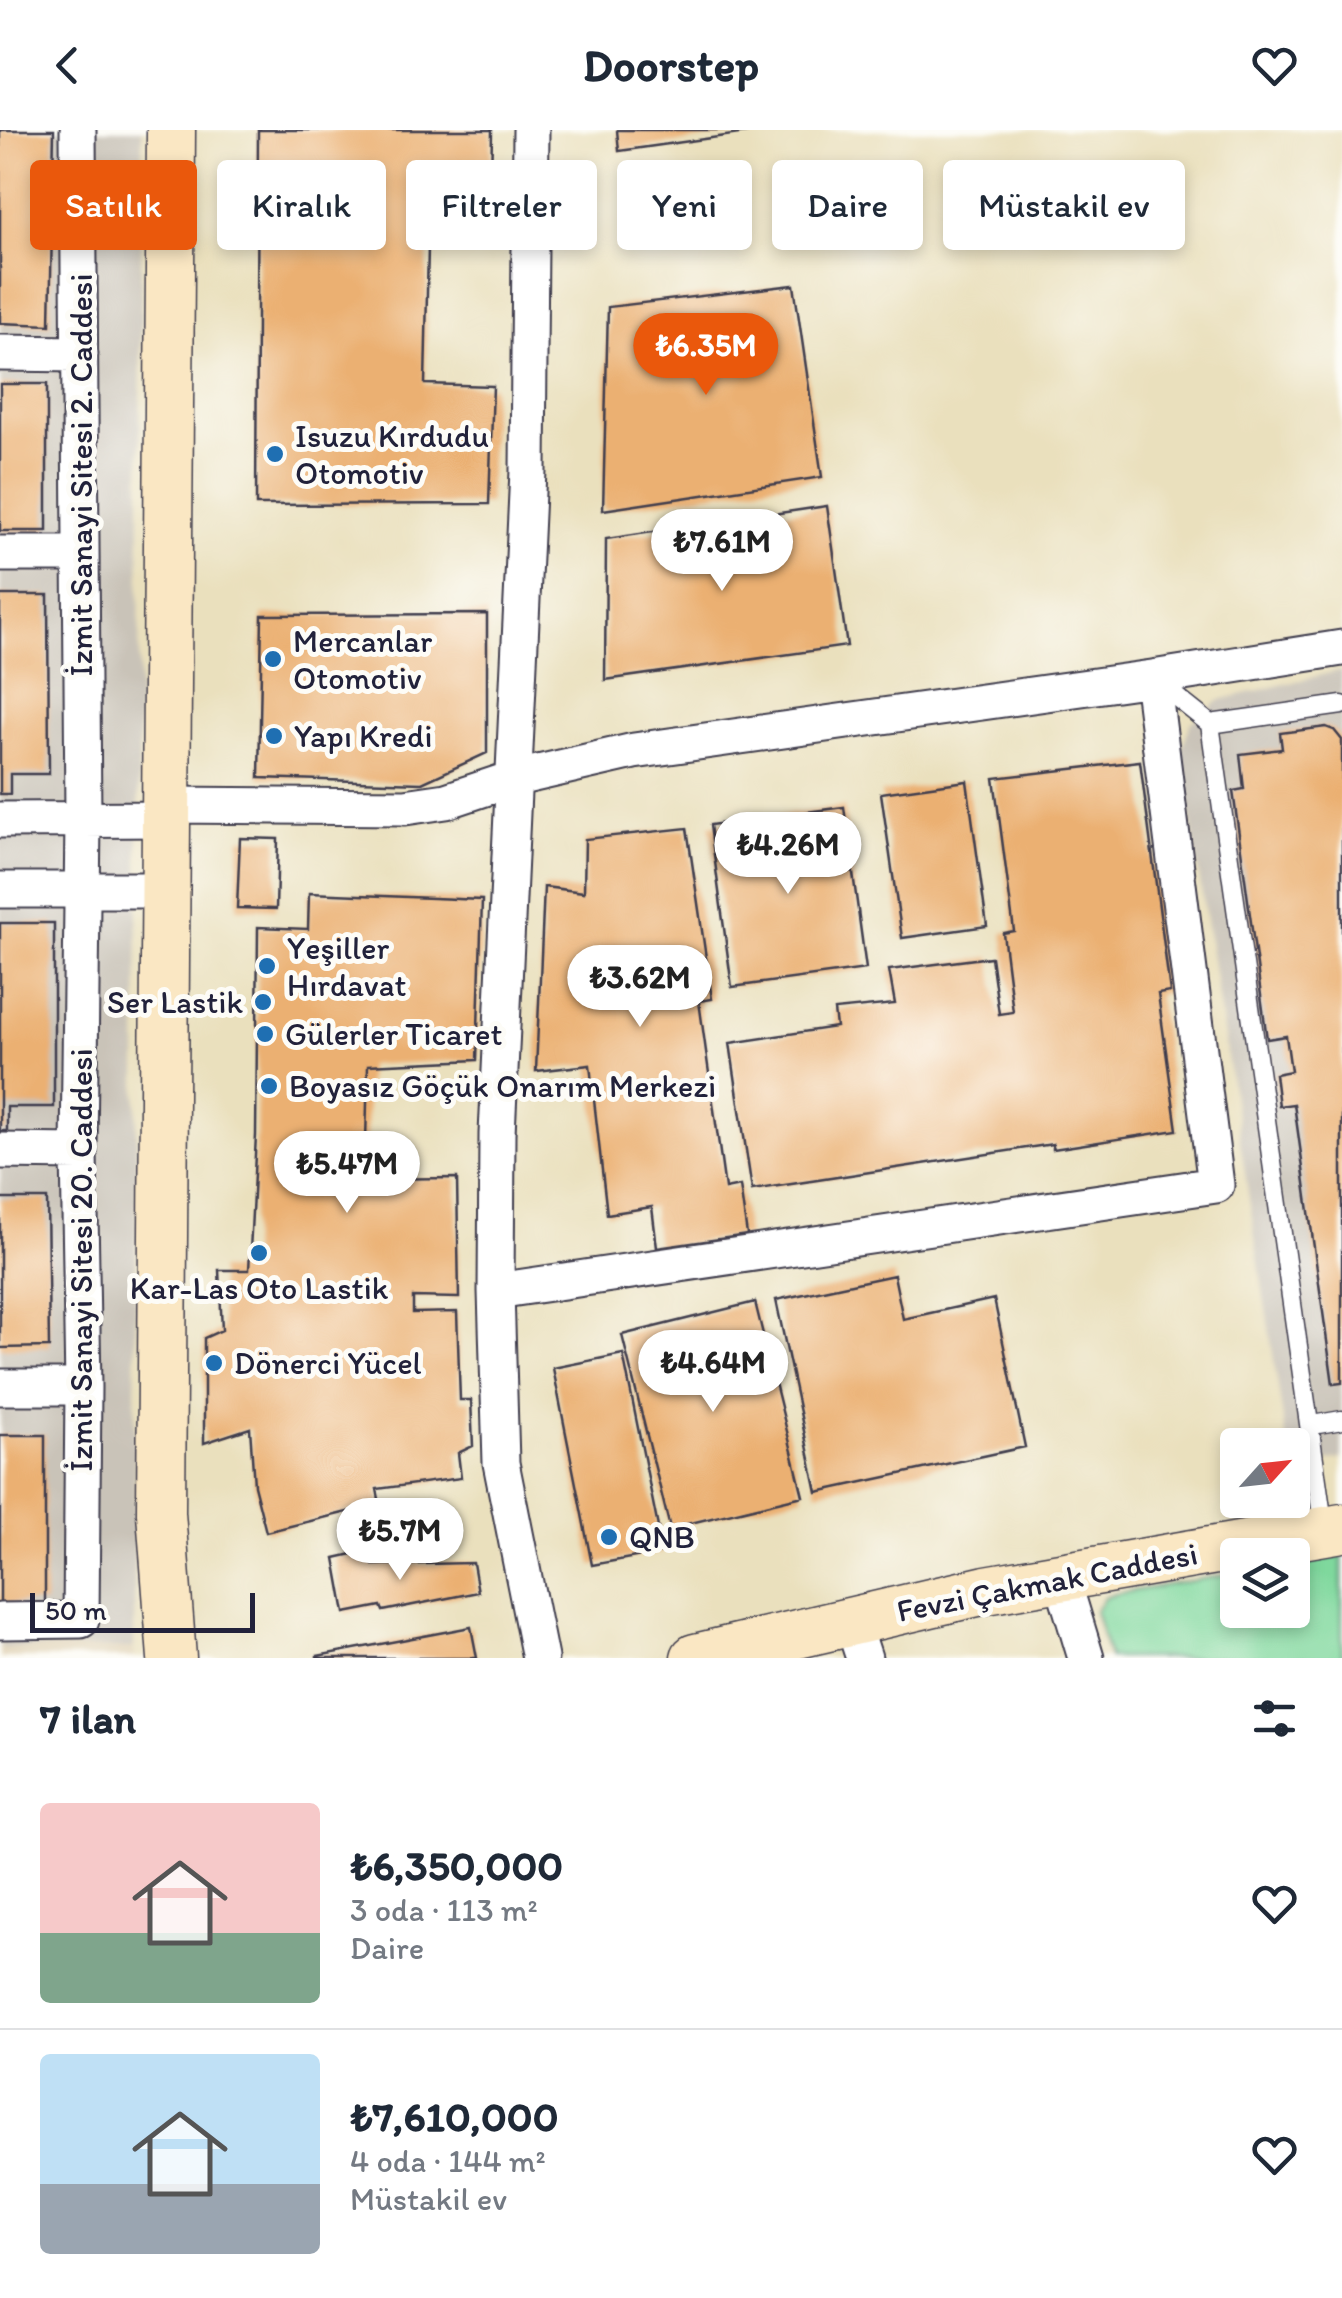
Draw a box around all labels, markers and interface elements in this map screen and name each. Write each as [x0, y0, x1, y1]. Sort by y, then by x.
icon: back [40, 38, 95, 93]
text: Doorstep [583, 38, 759, 92]
icon: heart [1247, 38, 1302, 93]
chip: Satılık [30, 160, 197, 250]
chip: Kiralık [217, 160, 386, 250]
chip: Filtreler [406, 160, 597, 250]
chip: Yeni [617, 160, 752, 250]
chip: Daire [772, 160, 923, 250]
chip: Müstakil ev [943, 160, 1185, 250]
street label: İzmit Sanayi Sitesi 2. Caddesi [62, 273, 100, 677]
pin: ₺6.35M [625, 313, 787, 398]
text: ₺6.35M [655, 326, 757, 364]
place label: Isuzu Kırdudu Otomotiv [295, 417, 489, 492]
marker: Isuzu Kırdudu Otomotiv [264, 443, 286, 465]
pin: ₺7.61M [641, 509, 803, 594]
text: ₺7.61M [673, 522, 771, 560]
place label: Mercanlar Otomotiv [293, 622, 432, 697]
marker: Mercanlar Otomotiv [262, 648, 284, 670]
place label: Yapı Kredi [294, 717, 432, 755]
marker: Yapı Kredi [263, 725, 285, 747]
pin: ₺4.26M [707, 812, 869, 897]
text: ₺4.26M [736, 825, 840, 863]
place label: Yeşiller Hırdavat [287, 929, 406, 1004]
pin: ₺3.62M [559, 945, 721, 1030]
marker: Yeşiller Hırdavat [256, 955, 278, 977]
text: ₺3.62M [589, 958, 691, 996]
place label: Ser Lastik [107, 983, 243, 1021]
marker: Ser Lastik [252, 991, 274, 1013]
place label: Gülerler Ticaret [285, 1015, 503, 1053]
marker: Gülerler Ticaret [254, 1023, 276, 1045]
street label: İzmit Sanayi Sitesi 20. Caddesi [62, 1048, 100, 1472]
place label: Boyasız Göçük Onarım Merkezi [289, 1067, 716, 1105]
marker: Boyasız Göçük Onarım Merkezi [258, 1075, 280, 1097]
pin: ₺5.47M [266, 1131, 428, 1216]
text: ₺5.47M [296, 1144, 398, 1182]
marker: Kar-Las Oto Lastik [248, 1242, 270, 1264]
place label: Kar-Las Oto Lastik [130, 1269, 389, 1307]
pin: ₺4.64M [632, 1330, 794, 1415]
text: ₺4.64M [660, 1343, 766, 1381]
place label: Dönerci Yücel [234, 1344, 422, 1382]
marker: Dönerci Yücel [203, 1352, 225, 1374]
north arrow [1220, 1428, 1310, 1518]
map controls [1220, 1428, 1310, 1628]
pin: ₺5.7M [330, 1498, 470, 1583]
text: ₺5.7M [359, 1511, 441, 1549]
place label: QNB [629, 1518, 695, 1556]
marker: QNB [598, 1526, 620, 1548]
street label: Fevzi Çakmak Caddesi [893, 1534, 1201, 1630]
button: layers [1220, 1538, 1310, 1628]
scale bar [30, 1588, 255, 1632]
text: 50 m [45, 1593, 107, 1627]
icon: filters [1247, 1691, 1302, 1746]
text: 7 ilan [40, 1693, 136, 1744]
text: ₺6,350,000 [350, 1840, 563, 1891]
icon: home [120, 1843, 240, 1963]
icon: heart [1247, 1876, 1302, 1931]
text: 3 oda · 113 m² [350, 1891, 538, 1929]
text: Daire [350, 1929, 424, 1967]
text: ₺7,610,000 [350, 2091, 559, 2142]
icon: home [120, 2094, 240, 2214]
icon: heart [1247, 2127, 1302, 2182]
text: 4 oda · 144 m² [350, 2142, 546, 2180]
text: Müstakil ev [350, 2180, 507, 2218]

